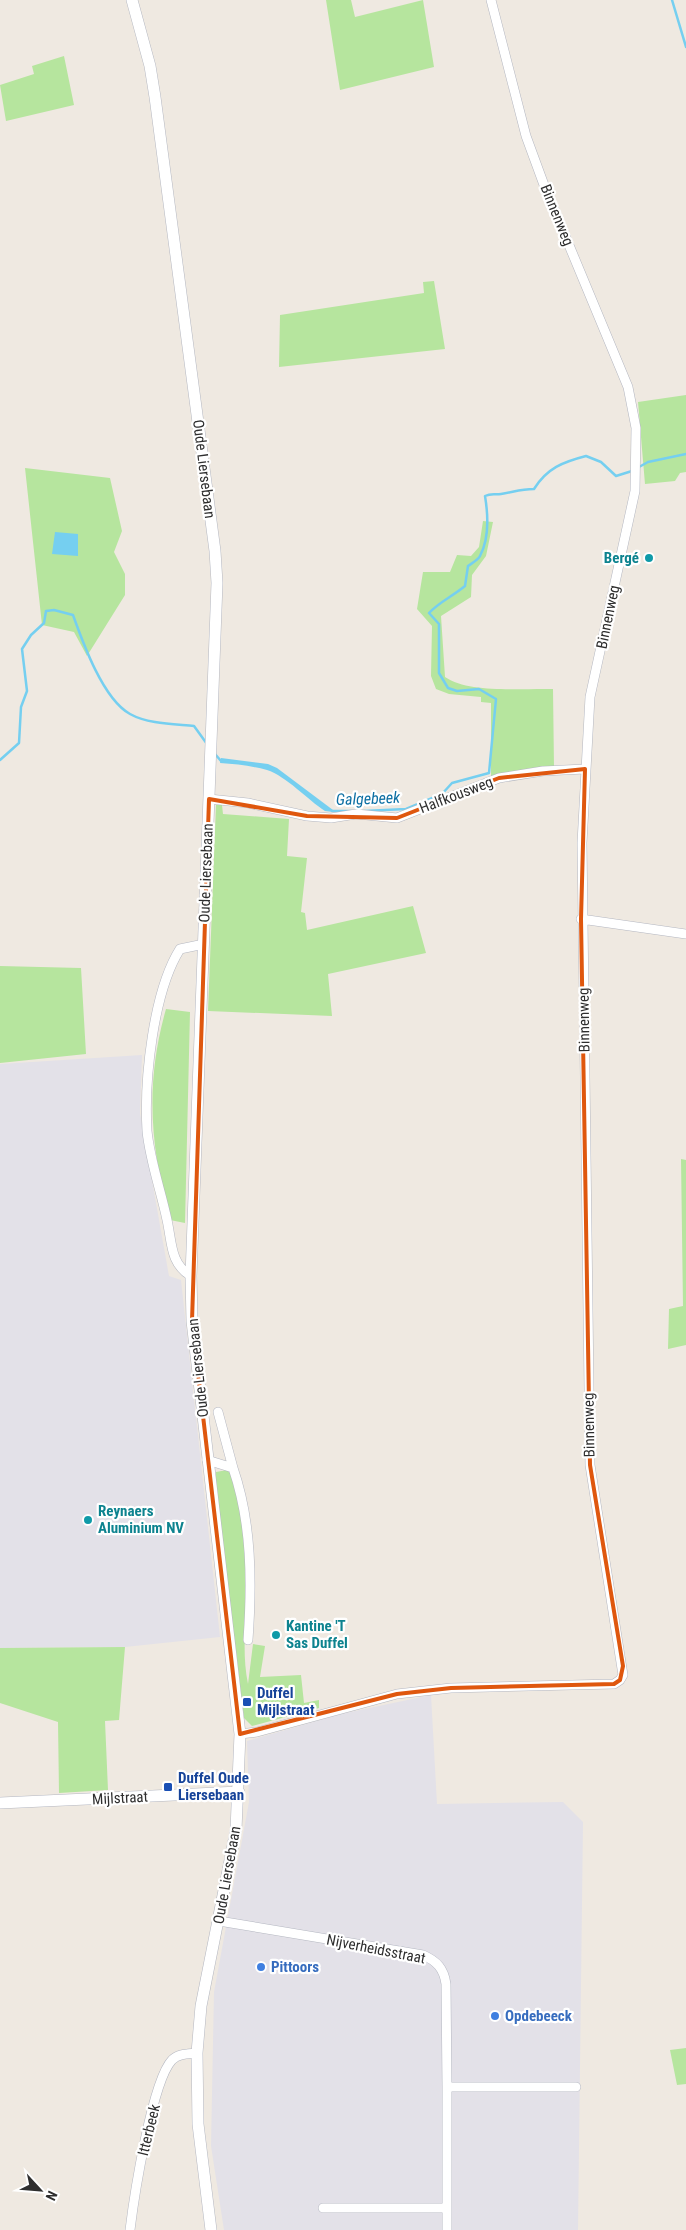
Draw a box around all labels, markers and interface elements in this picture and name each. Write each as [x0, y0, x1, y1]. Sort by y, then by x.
street label: Binnenweg [537, 182, 577, 248]
street label: Oude Liersebaan [189, 419, 219, 519]
place label: Bergé [604, 549, 639, 567]
marker: Bergé [643, 552, 655, 564]
street label: Binnenweg [592, 584, 624, 650]
street label: Halfkousweg [417, 773, 495, 817]
water label: Galgebeek [336, 788, 401, 809]
street label: Oude Liersebaan [195, 823, 217, 923]
street label: Binnenweg [574, 988, 594, 1052]
street label: Oude Liersebaan [184, 1318, 212, 1418]
street label: Binnenweg [579, 1393, 599, 1457]
place label: Reynaers Aluminium NV [98, 1502, 184, 1537]
marker: Reynaers Aluminium NV [82, 1514, 94, 1526]
place label: Kantine 'T Sas Duffel [286, 1617, 348, 1652]
marker: Kantine 'T Sas Duffel [270, 1629, 282, 1641]
place label: Duffel Mijlstraat [257, 1684, 315, 1719]
marker: Duffel Mijlstraat [241, 1696, 253, 1708]
place label: Duffel Oude Liersebaan [178, 1769, 249, 1804]
marker: Duffel Oude Liersebaan [162, 1781, 174, 1793]
street label: Mijlstraat [92, 1788, 148, 1808]
street label: Oude Liersebaan [210, 1825, 244, 1925]
street label: Nijverheidsstraat [325, 1931, 427, 1967]
place label: Pittoors [271, 1958, 319, 1976]
marker: Pittoors [255, 1961, 267, 1973]
place label: Opdebeeck [505, 2007, 573, 2025]
marker: Opdebeeck [489, 2010, 501, 2022]
street label: Itterbeek [134, 2102, 164, 2158]
north arrow [15, 2165, 65, 2215]
text: N [43, 2188, 61, 2203]

